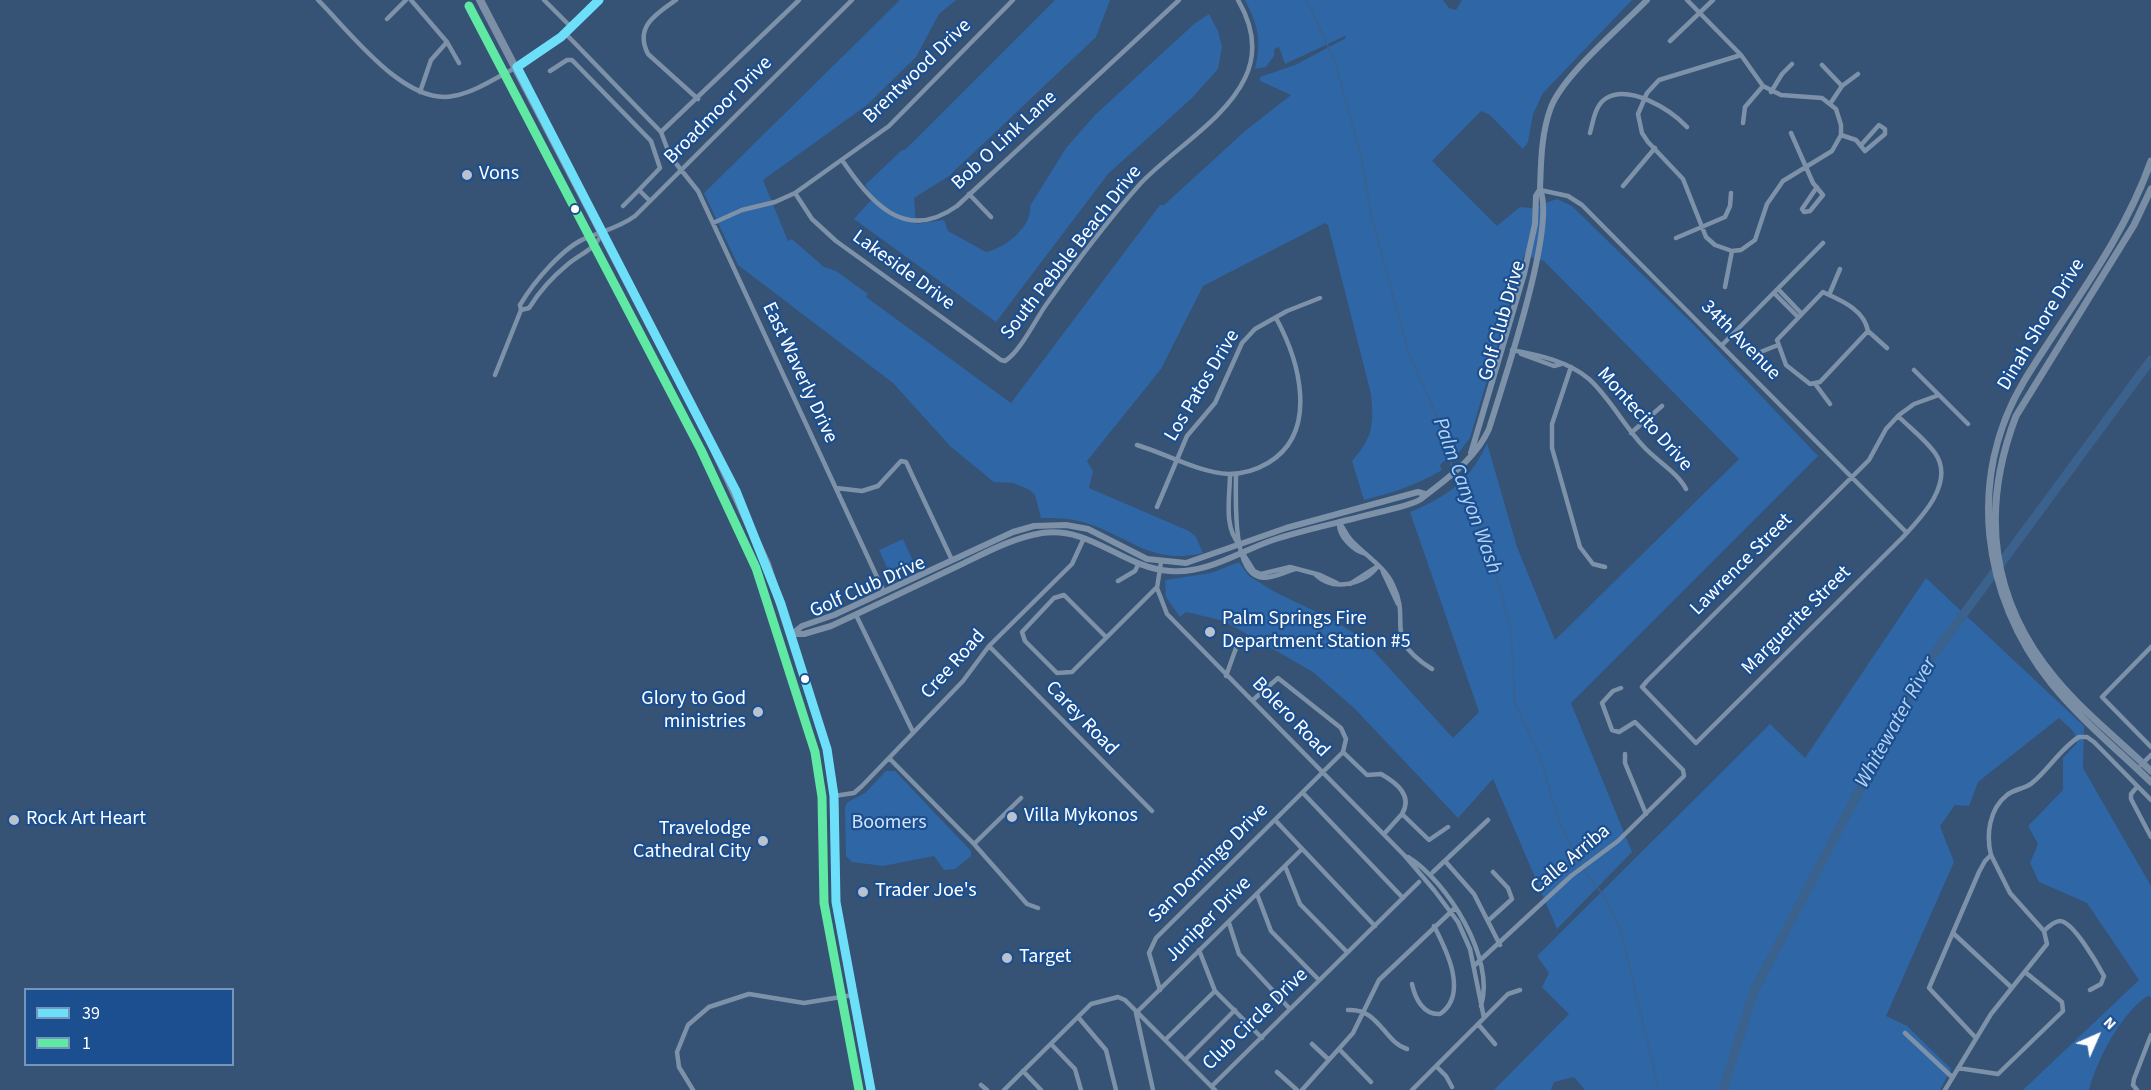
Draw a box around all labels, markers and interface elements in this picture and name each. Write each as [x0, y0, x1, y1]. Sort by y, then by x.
street label: Brentwood Drive [859, 15, 977, 129]
street label: Broadmoor Drive [660, 52, 778, 170]
street label: Bob O Link Lane [947, 86, 1063, 196]
street label: South Pebble Beach Drive [996, 161, 1148, 345]
place label: Vons [479, 163, 519, 187]
marker: Vons [460, 168, 474, 182]
unlabelled marker [569, 203, 581, 215]
street label: Lakeside Drive [847, 226, 959, 316]
street label: Dinah Shore Drive [1993, 255, 2091, 395]
street label: Golf Club Drive [1474, 258, 1532, 384]
street label: 34th Avenue [1695, 296, 1785, 386]
street label: East Waverly Drive [756, 299, 842, 447]
street label: Los Patos Drive [1160, 326, 1246, 446]
street label: Montecito Drive [1591, 363, 1697, 477]
water label: Palm Canyon Wash [1426, 415, 1506, 577]
street label: Lawrence Street [1686, 509, 1798, 621]
street label: Golf Club Drive [807, 552, 929, 624]
street label: Marguerite Street [1737, 561, 1857, 681]
place label: Palm Springs Fire Department Station #5 [1222, 608, 1411, 655]
street label: Cree Road [917, 625, 991, 705]
marker: Palm Springs Fire Department Station #5 [1203, 625, 1217, 639]
water label: Whitewater River [1851, 653, 1943, 793]
unlabelled marker [799, 673, 811, 685]
street label: Bolero Road [1246, 673, 1334, 763]
street label: Carey Road [1040, 677, 1122, 761]
place label: Glory to God ministries [641, 688, 746, 735]
marker: Glory to God ministries [751, 705, 765, 719]
street label: San Domingo Drive [1144, 799, 1274, 929]
place label: Villa Mykonos [1024, 805, 1138, 829]
place label: Rock Art Heart [26, 808, 146, 832]
marker: Villa Mykonos [1005, 810, 1019, 824]
park label: Boomers [851, 812, 927, 836]
marker: Rock Art Heart [7, 813, 21, 827]
place label: Travelodge Cathedral City [633, 818, 751, 865]
street label: Calle Arriba [1526, 820, 1616, 900]
marker: Travelodge Cathedral City [756, 834, 770, 848]
street label: Juniper Drive [1161, 872, 1257, 968]
place label: Trader Joe's [875, 880, 977, 904]
marker: Trader Joe's [856, 885, 870, 899]
place label: Target [1019, 946, 1071, 970]
marker: Target [1000, 951, 1014, 965]
street label: Club Circle Drive [1198, 964, 1314, 1076]
legend [24, 988, 234, 1066]
text: 39 [82, 1001, 100, 1026]
north arrow [2067, 1006, 2127, 1066]
text: N [2098, 1012, 2121, 1035]
text: 1 [82, 1031, 91, 1056]

